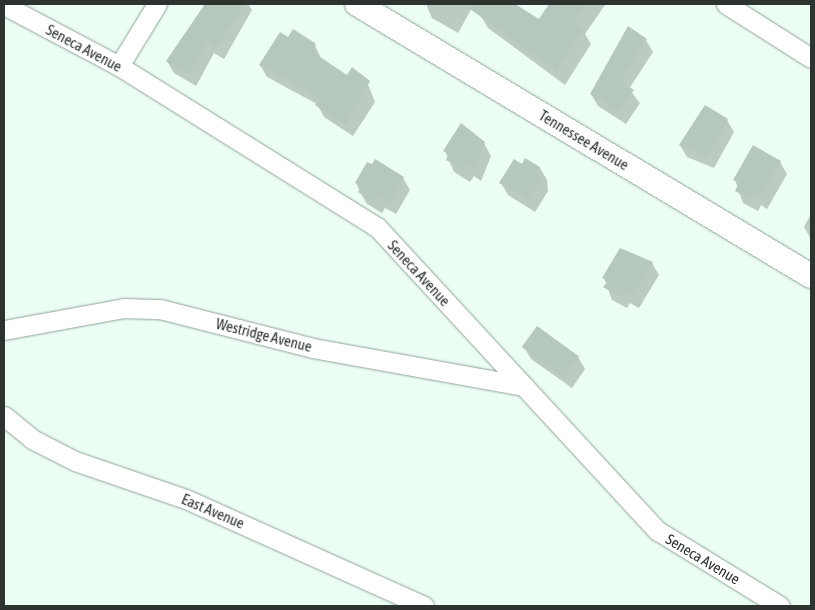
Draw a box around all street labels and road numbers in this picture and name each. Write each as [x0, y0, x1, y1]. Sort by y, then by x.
street label: Seneca Avenue [43, 21, 125, 75]
street label: Tennessee Avenue [536, 106, 632, 174]
street label: Seneca Avenue [384, 236, 454, 310]
street label: Westridge Avenue [214, 314, 314, 356]
street label: East Avenue [179, 490, 247, 532]
street label: Seneca Avenue [663, 530, 743, 588]

